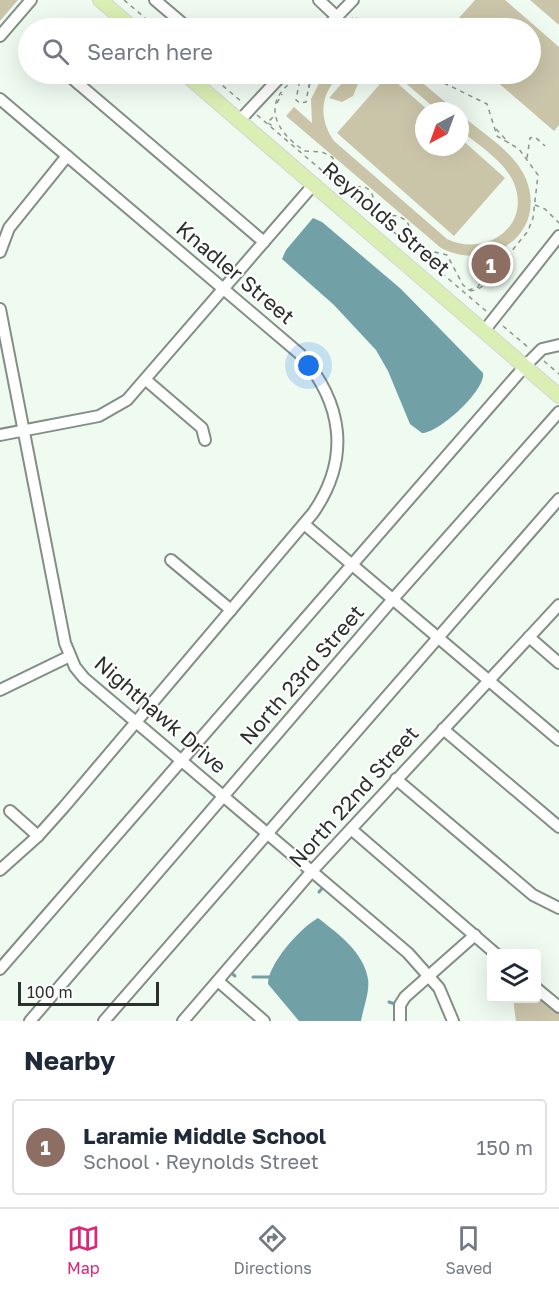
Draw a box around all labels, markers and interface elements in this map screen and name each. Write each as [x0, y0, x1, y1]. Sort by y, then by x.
search box [18, 18, 541, 84]
icon: search [39, 35, 72, 68]
text: Search here [87, 38, 213, 65]
north arrow [415, 102, 469, 156]
street label: Reynolds Street [317, 156, 456, 281]
street label: Knadler Street [171, 215, 300, 329]
pin: 1 [472, 242, 510, 286]
your location [294, 351, 323, 380]
street label: North 23rd Street [234, 599, 369, 749]
street label: Nighthawk Drive [89, 650, 232, 779]
street label: North 22nd Street [283, 720, 424, 872]
map controls [487, 949, 541, 1003]
button: layers [487, 949, 541, 1003]
scale bar [18, 979, 159, 1006]
text: 100 m [27, 982, 73, 1002]
text: Nearby [24, 1045, 115, 1076]
text: Laramie Middle School [83, 1122, 326, 1149]
text: 1 [40, 1135, 51, 1159]
text: 150 m [477, 1135, 533, 1159]
text: School · Reynolds Street [83, 1149, 319, 1173]
tab: Map [67, 1222, 100, 1278]
tab: Directions [234, 1222, 312, 1278]
tab: Saved [445, 1222, 492, 1278]

